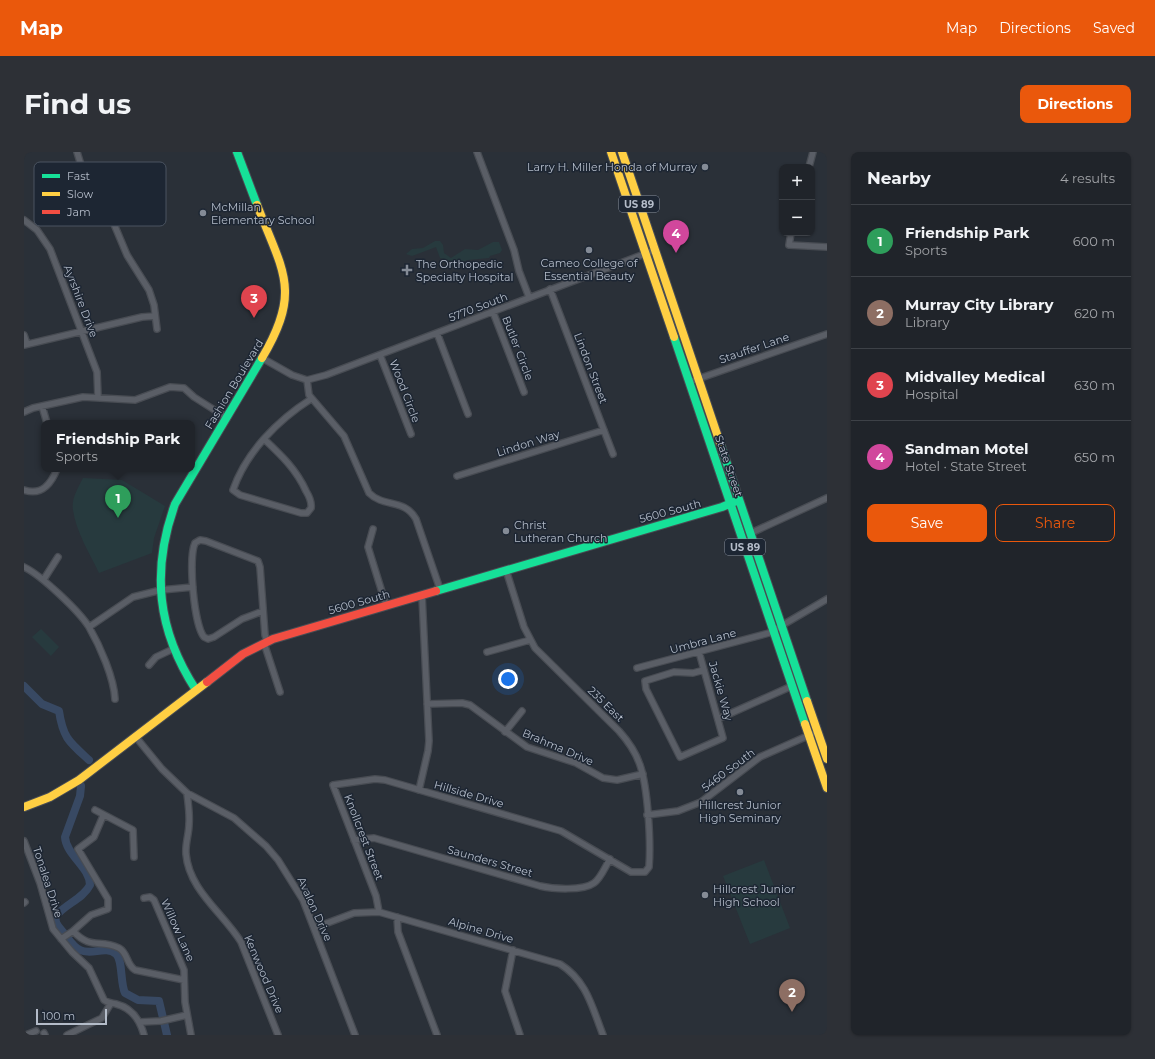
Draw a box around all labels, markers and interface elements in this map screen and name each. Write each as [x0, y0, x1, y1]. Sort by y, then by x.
text: Map [20, 17, 63, 40]
text: Map [946, 19, 977, 37]
text: Directions [999, 19, 1071, 37]
text: Saved [1093, 19, 1135, 37]
button: Directions [1020, 85, 1131, 123]
text: Find us [24, 87, 131, 121]
place label: Larry H. Miller Honda of Murray [527, 160, 697, 174]
legend [34, 162, 166, 226]
marker: Larry H. Miller Honda of Murray [700, 162, 710, 172]
map controls [779, 164, 815, 236]
button: + [779, 164, 815, 200]
text: Nearby [867, 168, 931, 188]
text: Fast [67, 169, 91, 183]
text: 4 results [1060, 170, 1115, 186]
text: Slow [67, 187, 93, 201]
road number: US 89 [619, 196, 659, 212]
place label: McMillan Elementary School [211, 200, 315, 227]
button: − [779, 200, 815, 236]
text: Jam [66, 205, 91, 219]
marker: McMillan Elementary School [198, 208, 208, 218]
pin: 4 [663, 220, 689, 253]
text: Friendship Park [905, 223, 1029, 242]
text: 1 [877, 233, 883, 249]
text: 600 m [1073, 233, 1115, 249]
text: Sports [905, 242, 947, 258]
marker: Cameo College of Essential Beauty [584, 245, 594, 255]
place label: Cameo College of Essential Beauty [541, 256, 639, 283]
place label: The Orthopedic Specialty Hospital [416, 257, 513, 284]
street label: Ayrshire Drive [61, 263, 101, 339]
marker: The Orthopedic Specialty Hospital [401, 264, 413, 276]
pin: 3 [241, 285, 267, 318]
street label: 5770 South [447, 289, 509, 325]
text: Murray City Library [905, 295, 1054, 314]
text: 2 [876, 305, 884, 321]
text: 620 m [1074, 305, 1115, 321]
street label: Butler Circle [499, 314, 537, 382]
text: Library [905, 314, 950, 330]
street label: Stauffer Lane [717, 329, 791, 367]
street label: Lindon Street [571, 331, 611, 406]
street label: Fashion Boulevard [202, 337, 266, 431]
street label: Wood Circle [387, 357, 424, 425]
text: Midvalley Medical [905, 367, 1045, 386]
text: 3 [876, 377, 884, 393]
text: 630 m [1074, 377, 1115, 393]
text: Hospital [905, 386, 958, 402]
popup [41, 420, 195, 472]
street label: Lindon Way [495, 427, 561, 459]
text: Friendship Park [56, 429, 180, 448]
street label: State Street [712, 433, 746, 499]
text: Sandman Motel [905, 439, 1029, 458]
text: Sports [56, 448, 98, 464]
text: 4 [876, 449, 884, 465]
text: 650 m [1074, 449, 1115, 465]
text: Hotel · State Street [905, 458, 1026, 474]
pin: 1 [105, 485, 131, 518]
street label: 5600 South [638, 496, 702, 526]
button: Save [867, 504, 987, 542]
button: Share [995, 504, 1115, 542]
place label: Christ Lutheran Church [514, 518, 608, 545]
marker: Christ Lutheran Church [501, 526, 511, 536]
road number: US 89 [725, 539, 765, 555]
street label: 5600 South [327, 587, 391, 617]
street label: Umbra Lane [668, 625, 738, 657]
street label: Jackie Way [706, 659, 736, 722]
your location [498, 669, 518, 689]
street label: 235 East [585, 683, 627, 725]
street label: Brahma Drive [520, 726, 596, 768]
street label: 5460 South [698, 745, 758, 795]
street label: Hillside Drive [432, 777, 506, 811]
marker: Hillcrest Junior High Seminary [735, 787, 745, 797]
street label: Knollcrest Street [341, 792, 387, 883]
place label: Hillcrest Junior High Seminary [699, 798, 781, 825]
street label: Saunders Street [446, 842, 535, 880]
street label: Tonalea Drive [30, 845, 66, 920]
street label: Avalon Drive [295, 875, 336, 944]
place label: Hillcrest Junior High School [713, 882, 795, 909]
marker: Hillcrest Junior High School [700, 890, 710, 900]
street label: Willow Lane [158, 896, 198, 964]
street label: Alpine Drive [447, 914, 515, 946]
street label: Kenwood Drive [241, 933, 287, 1016]
pin: 2 [779, 979, 805, 1012]
scale bar [36, 1007, 107, 1026]
text: 100 m [42, 1009, 75, 1023]

